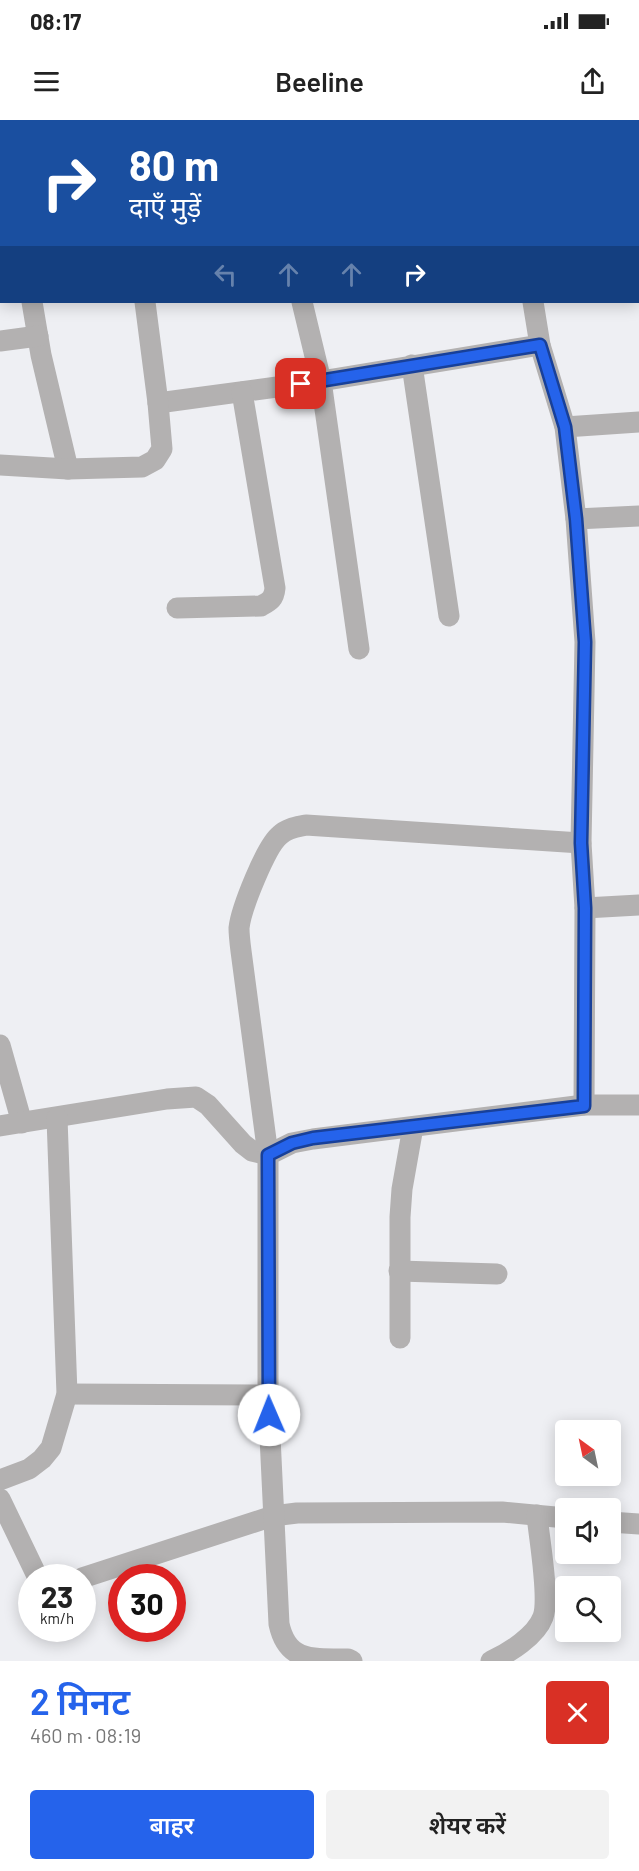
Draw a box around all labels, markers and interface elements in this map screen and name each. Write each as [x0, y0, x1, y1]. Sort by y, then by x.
text: 08:17 [30, 8, 81, 34]
icon: menu [30, 65, 63, 98]
text: Beeline [275, 65, 364, 97]
icon: share [576, 65, 609, 98]
text: 80 m [129, 139, 219, 189]
icon: right [30, 144, 108, 222]
text: दाएँ मुड़ें [129, 190, 201, 222]
icon: left [209, 258, 242, 291]
icon: ahead [272, 258, 305, 291]
icon: ahead [335, 258, 368, 291]
icon: right [398, 258, 431, 291]
pin [275, 358, 326, 409]
icon: arrive [284, 367, 317, 400]
position arrow [237, 1383, 301, 1447]
north arrow [555, 1420, 621, 1486]
map controls [555, 1420, 621, 1642]
button: sound [555, 1498, 621, 1564]
speed limit sign: 30 [108, 1564, 186, 1642]
button: search [555, 1576, 621, 1642]
text: 23 [41, 1578, 73, 1614]
text: km/h [40, 1609, 74, 1627]
text: 2 मिनट [30, 1679, 130, 1722]
button: close [546, 1681, 609, 1744]
text: 460 m · 08:19 [30, 1723, 141, 1747]
button: बाहर [30, 1790, 314, 1859]
button: शेयर करें [326, 1790, 609, 1859]

